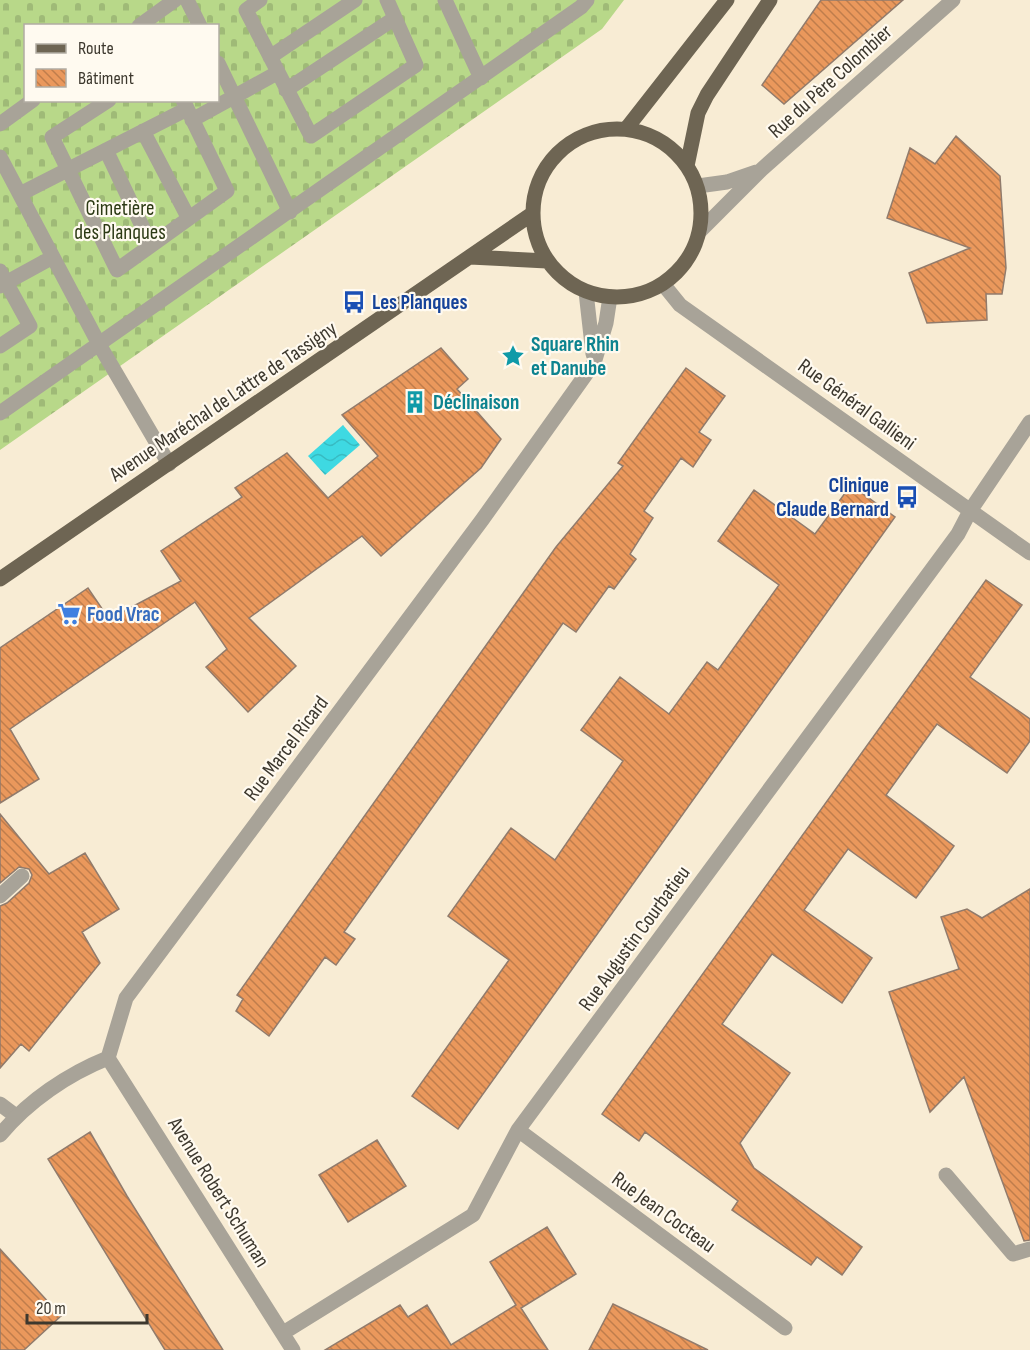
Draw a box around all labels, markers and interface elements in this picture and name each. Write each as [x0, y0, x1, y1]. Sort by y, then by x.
street label: Rue du Père Colombier [763, 19, 897, 143]
legend [24, 24, 219, 102]
text: Route [78, 38, 114, 59]
text: Bâtiment [78, 68, 134, 89]
park label: Cimetière des Planques [74, 196, 166, 245]
bus stop icon: Les Planques [341, 289, 367, 315]
place label: Les Planques [372, 290, 468, 315]
street label: Avenue Maréchal de Lattre de Tassigny [104, 316, 342, 487]
place label: Square Rhin et Danube [531, 332, 619, 381]
place icon: Square Rhin et Danube [500, 343, 526, 369]
street label: Rue Général Gallieni [793, 353, 921, 456]
building icon: Déclinaison [402, 389, 428, 415]
place label: Déclinaison [433, 390, 519, 415]
place label: Clinique Claude Bernard [776, 473, 889, 522]
bus stop icon: Clinique Claude Bernard [894, 484, 920, 510]
supermarket icon: Food Vrac [56, 601, 82, 627]
place label: Food Vrac [87, 602, 160, 627]
street label: Rue Marcel Ricard [239, 691, 334, 806]
street label: Rue Augustin Courbatieu [573, 861, 695, 1016]
street label: Avenue Robert Schuman [162, 1112, 275, 1272]
street label: Rue Jean Cocteau [607, 1166, 720, 1258]
scale bar [27, 1287, 147, 1325]
text: 20 m [36, 1298, 66, 1319]

